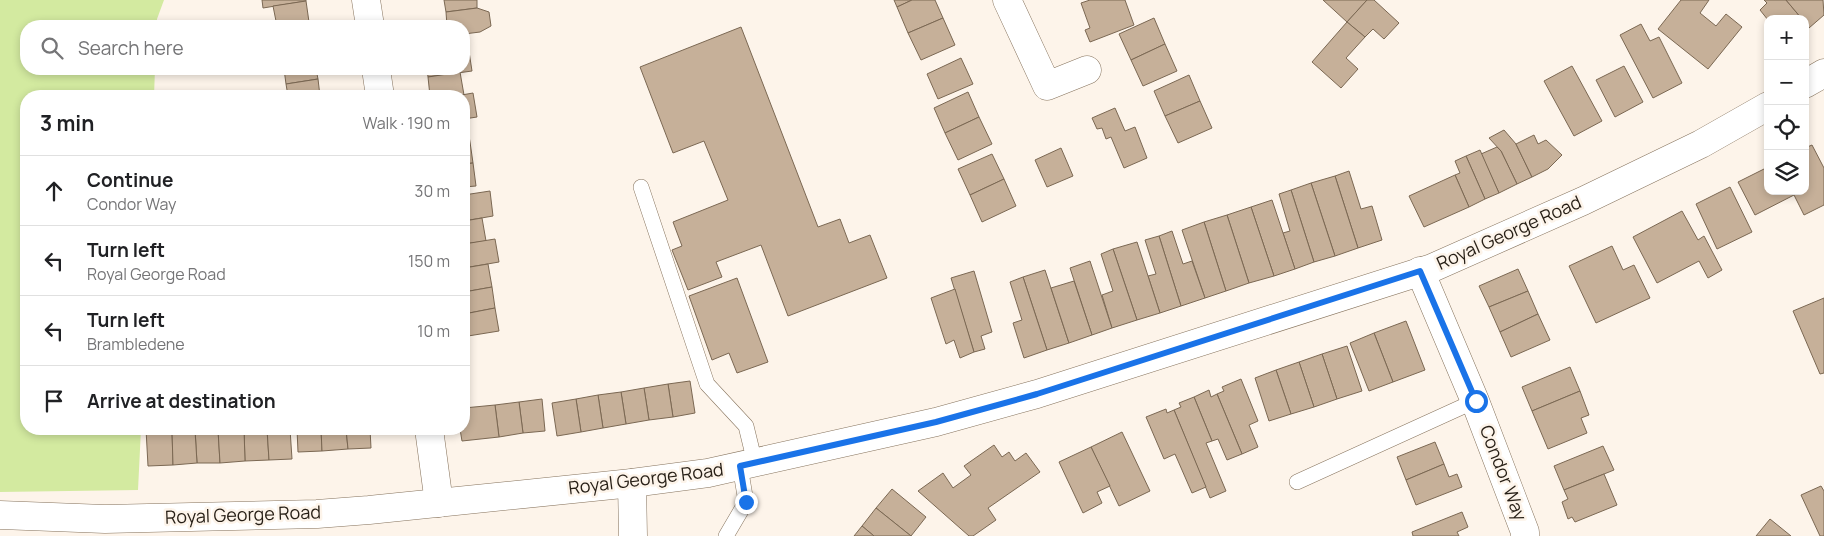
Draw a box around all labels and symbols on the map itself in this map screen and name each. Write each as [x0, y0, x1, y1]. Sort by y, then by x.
street label: Royal George Road [1432, 189, 1585, 275]
route start [1465, 390, 1488, 413]
street label: Condor Way [1475, 421, 1533, 524]
street label: Royal George Road [567, 457, 725, 499]
route end [735, 491, 758, 514]
street label: Royal George Road [165, 499, 321, 529]

